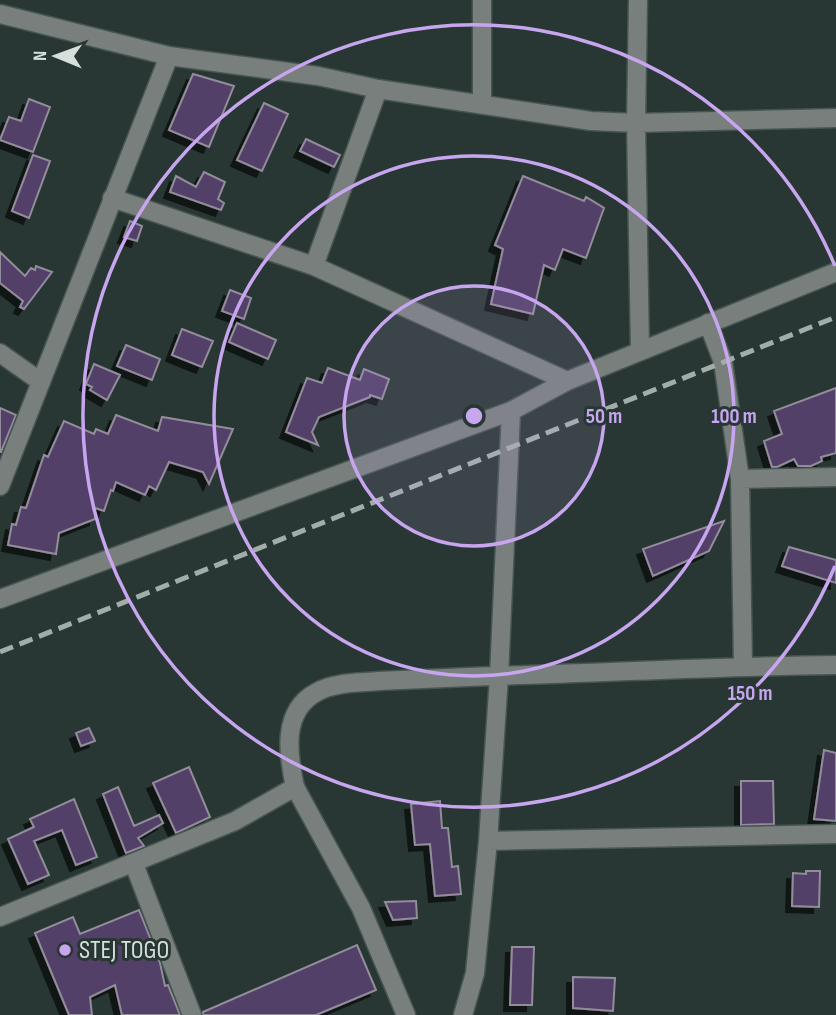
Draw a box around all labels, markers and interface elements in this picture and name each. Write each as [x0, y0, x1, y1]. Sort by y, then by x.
north arrow [21, 21, 91, 91]
text: N [29, 50, 52, 61]
centre of rings [462, 404, 486, 428]
text: 50 m [586, 404, 622, 429]
text: 100 m [711, 404, 757, 429]
text: 150 m [728, 681, 772, 706]
place label: STEJ TOGO [79, 935, 169, 966]
marker: STEJ TOGO [57, 942, 73, 958]

